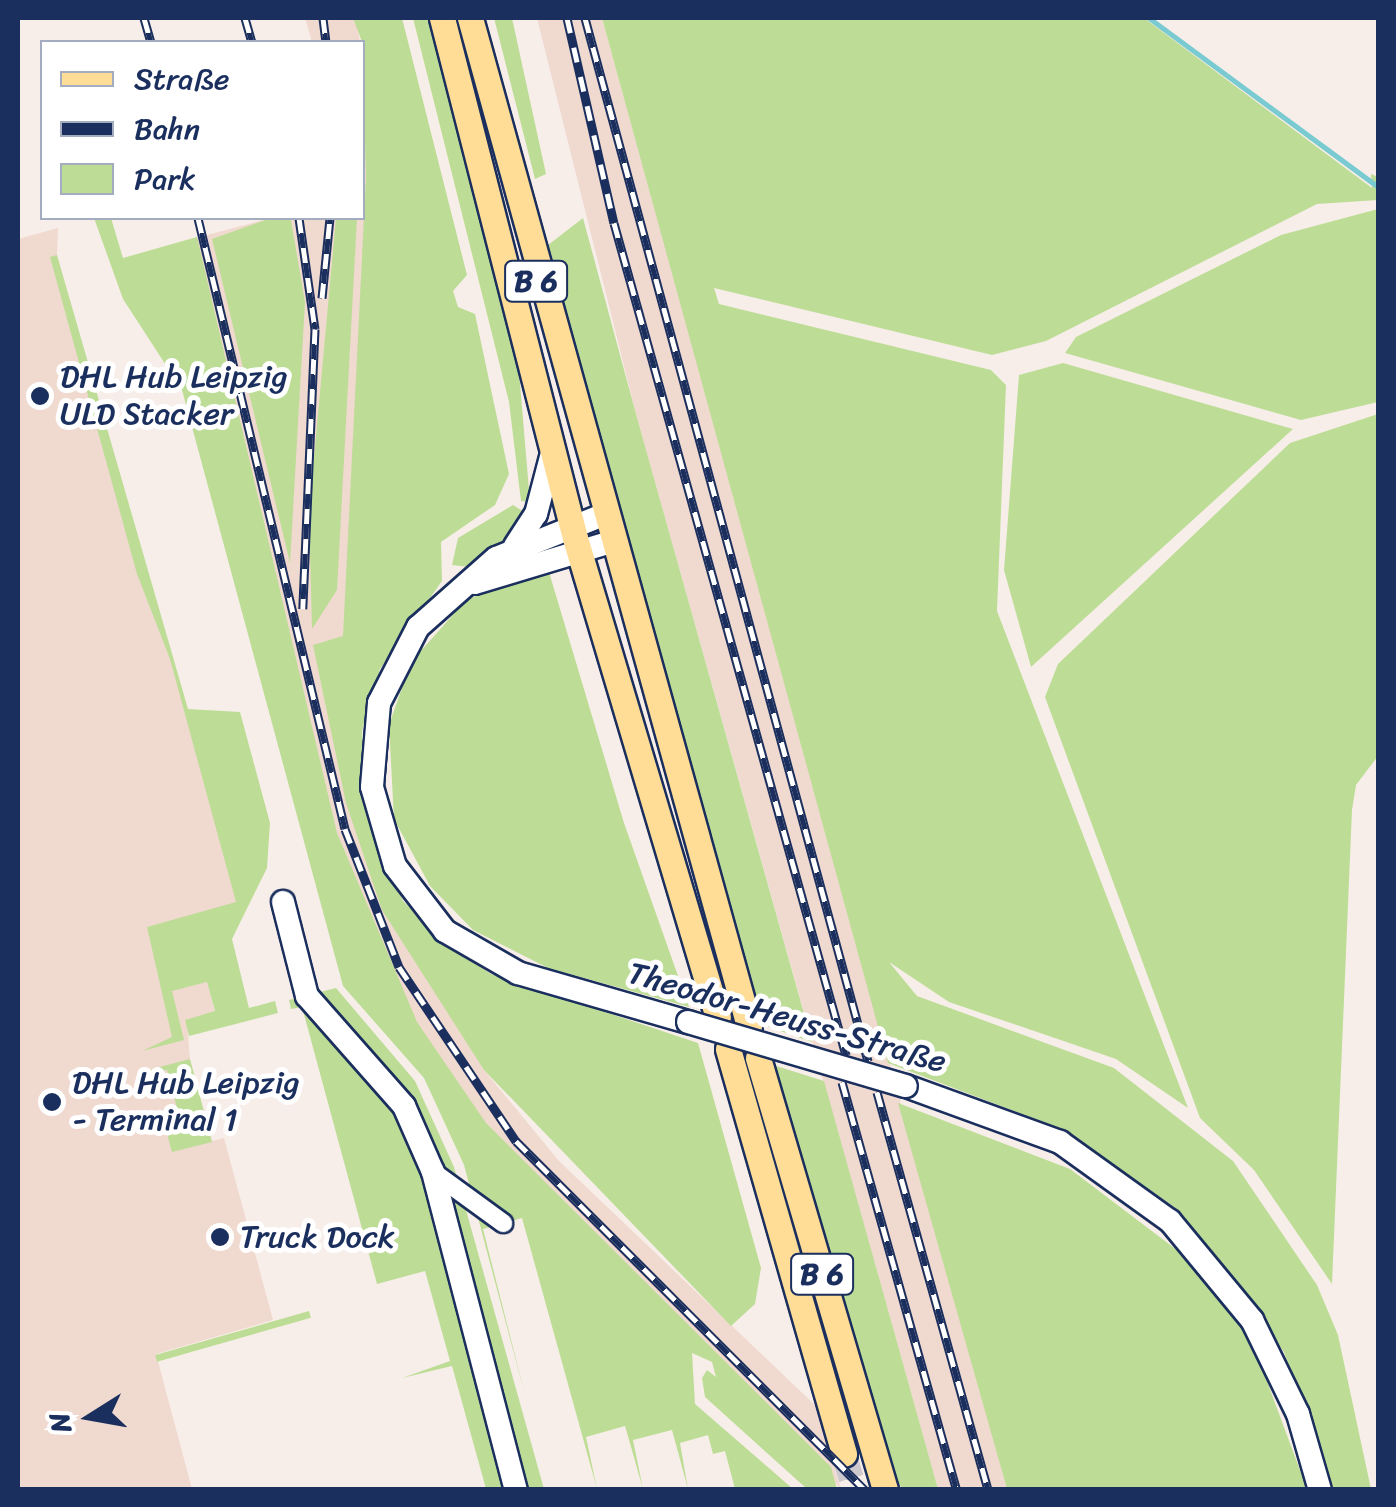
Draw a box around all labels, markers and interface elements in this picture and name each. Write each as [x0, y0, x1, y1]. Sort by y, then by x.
legend [40, 40, 365, 220]
text: Straße [134, 52, 229, 106]
text: Bahn [134, 102, 200, 156]
text: Park [134, 152, 196, 206]
road number: B 6 [504, 256, 568, 306]
place label: DHL Hub Leipzig ULD Stacker [60, 359, 288, 434]
marker: DHL Hub Leipzig ULD Stacker [29, 385, 51, 407]
street label: Theodor-Heuss-Straße [623, 954, 951, 1082]
place label: DHL Hub Leipzig - Terminal 1 [72, 1065, 300, 1140]
marker: DHL Hub Leipzig - Terminal 1 [41, 1091, 63, 1113]
place label: Truck Dock [240, 1218, 395, 1256]
marker: Truck Dock [209, 1226, 231, 1248]
road number: B 6 [790, 1249, 854, 1299]
north arrow [40, 1367, 140, 1467]
text: N [34, 1409, 86, 1437]

